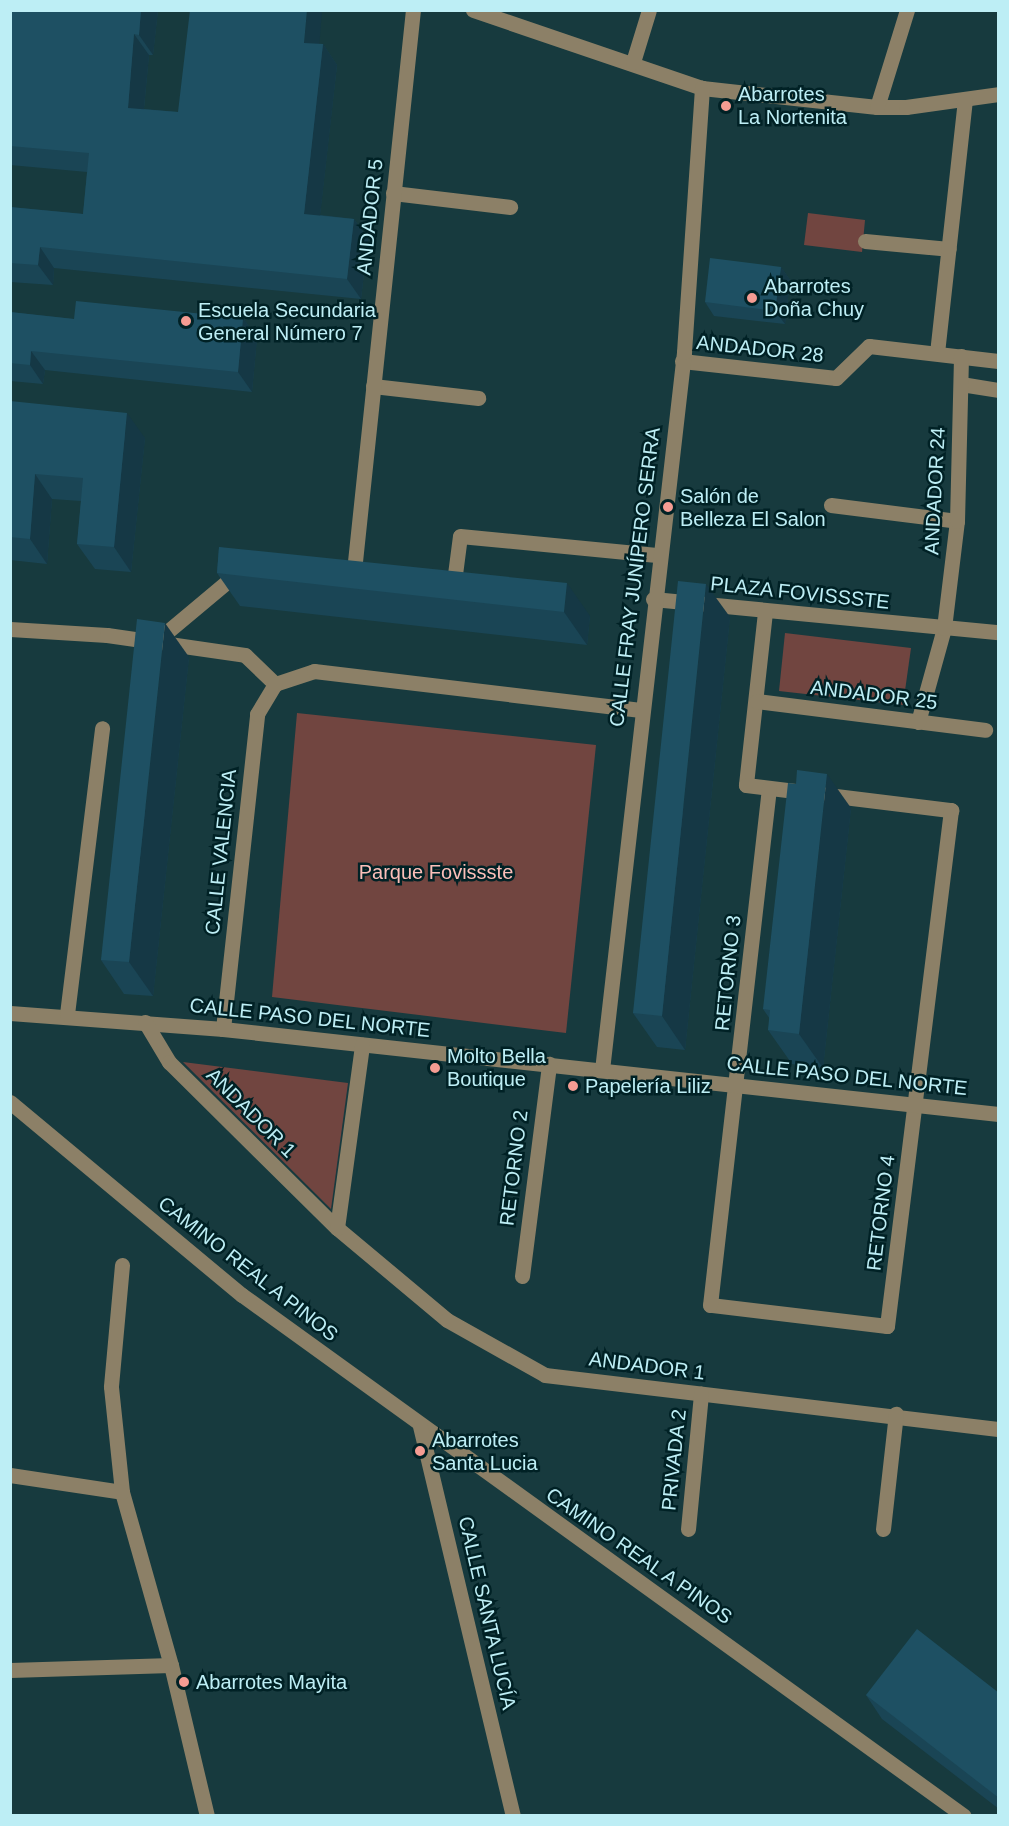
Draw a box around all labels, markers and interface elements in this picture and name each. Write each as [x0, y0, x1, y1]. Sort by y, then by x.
place label: Abarrotes La Nortenita [738, 83, 847, 130]
marker: Abarrotes La Nortenita [719, 99, 733, 113]
street label: ANDADOR 5 [352, 158, 388, 276]
place label: Abarrotes Doña Chuy [764, 274, 864, 321]
marker: Abarrotes Doña Chuy [745, 291, 759, 305]
place label: Escuela Secundaria General Número 7 [198, 298, 376, 345]
marker: Escuela Secundaria General Número 7 [179, 314, 193, 328]
street label: ANDADOR 28 [695, 330, 825, 368]
street label: CALLE FRAY JUNÍPERO SERRA [605, 426, 665, 728]
street label: ANDADOR 24 [920, 427, 950, 555]
place label: Salón de Belleza El Salon [680, 484, 826, 531]
marker: Salón de Belleza El Salon [661, 500, 675, 514]
street label: PLAZA FOVISSSTE [709, 572, 891, 614]
street label: ANDADOR 25 [809, 675, 939, 715]
street label: CALLE VALENCIA [200, 768, 242, 936]
park label: Parque Fovissste [359, 860, 513, 884]
street label: RETORNO 3 [710, 914, 746, 1032]
street label: CALLE PASO DEL NORTE [188, 993, 432, 1043]
place label: Molto Bella Boutique [447, 1044, 546, 1091]
street label: CALLE PASO DEL NORTE [725, 1051, 969, 1101]
marker: Molto Bella Boutique [428, 1061, 442, 1075]
street label: ANDADOR 1 [201, 1063, 301, 1163]
place label: Papelería Liliz [585, 1074, 711, 1098]
marker: Papelería Liliz [566, 1079, 580, 1093]
street label: RETORNO 2 [495, 1109, 533, 1227]
street label: RETORNO 4 [862, 1154, 900, 1272]
street label: CAMINO REAL A PINOS [152, 1190, 344, 1348]
street label: ANDADOR 1 [588, 1347, 706, 1385]
street label: PRIVADA 2 [657, 1408, 691, 1512]
place label: Abarrotes Santa Lucia [432, 1428, 538, 1475]
marker: Abarrotes Santa Lucia [413, 1444, 427, 1458]
street label: CAMINO REAL A PINOS [540, 1482, 738, 1630]
street label: CALLE SANTA LUCÍA [453, 1514, 521, 1712]
place label: Abarrotes Mayita [196, 1670, 347, 1694]
marker: Abarrotes Mayita [177, 1675, 191, 1689]

